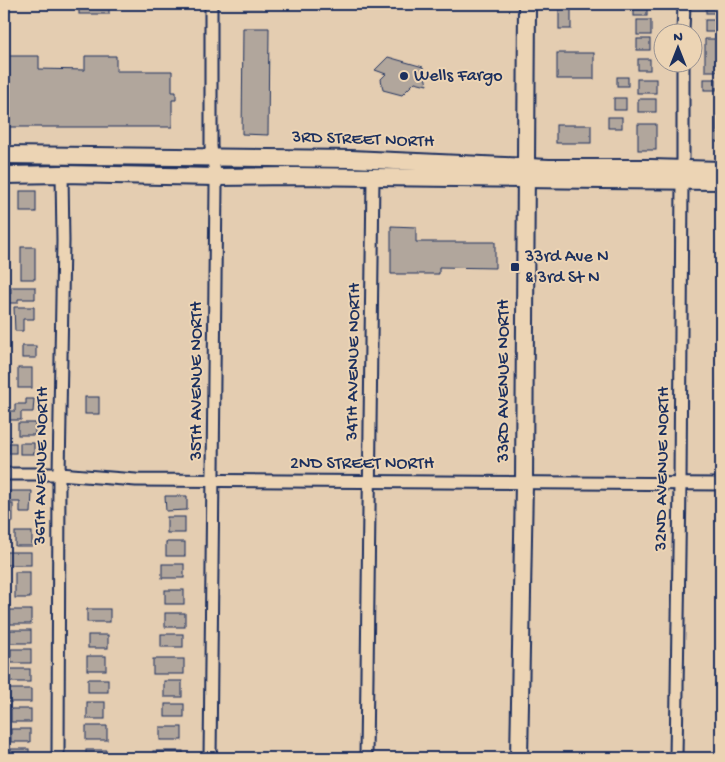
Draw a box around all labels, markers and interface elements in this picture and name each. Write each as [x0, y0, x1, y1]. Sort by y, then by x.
north arrow [652, 22, 702, 72]
text: N [673, 29, 683, 46]
place label: Wells Fargo [414, 66, 503, 87]
marker: Wells Fargo [398, 70, 410, 82]
street label: 3RD STREET NORTH [291, 127, 435, 153]
place label: 33rd Ave N & 3rd St N [524, 247, 609, 289]
marker: 33rd Ave N & 3rd St N [509, 261, 521, 273]
street label: 34TH AVENUE NORTH [342, 282, 366, 442]
street label: 33RD AVENUE NORTH [494, 299, 515, 463]
street label: 35TH AVENUE NORTH [187, 301, 208, 461]
street label: 36TH AVENUE NORTH [30, 386, 54, 546]
street label: 32ND AVENUE NORTH [651, 386, 675, 552]
street label: 2ND STREET NORTH [290, 454, 435, 475]

